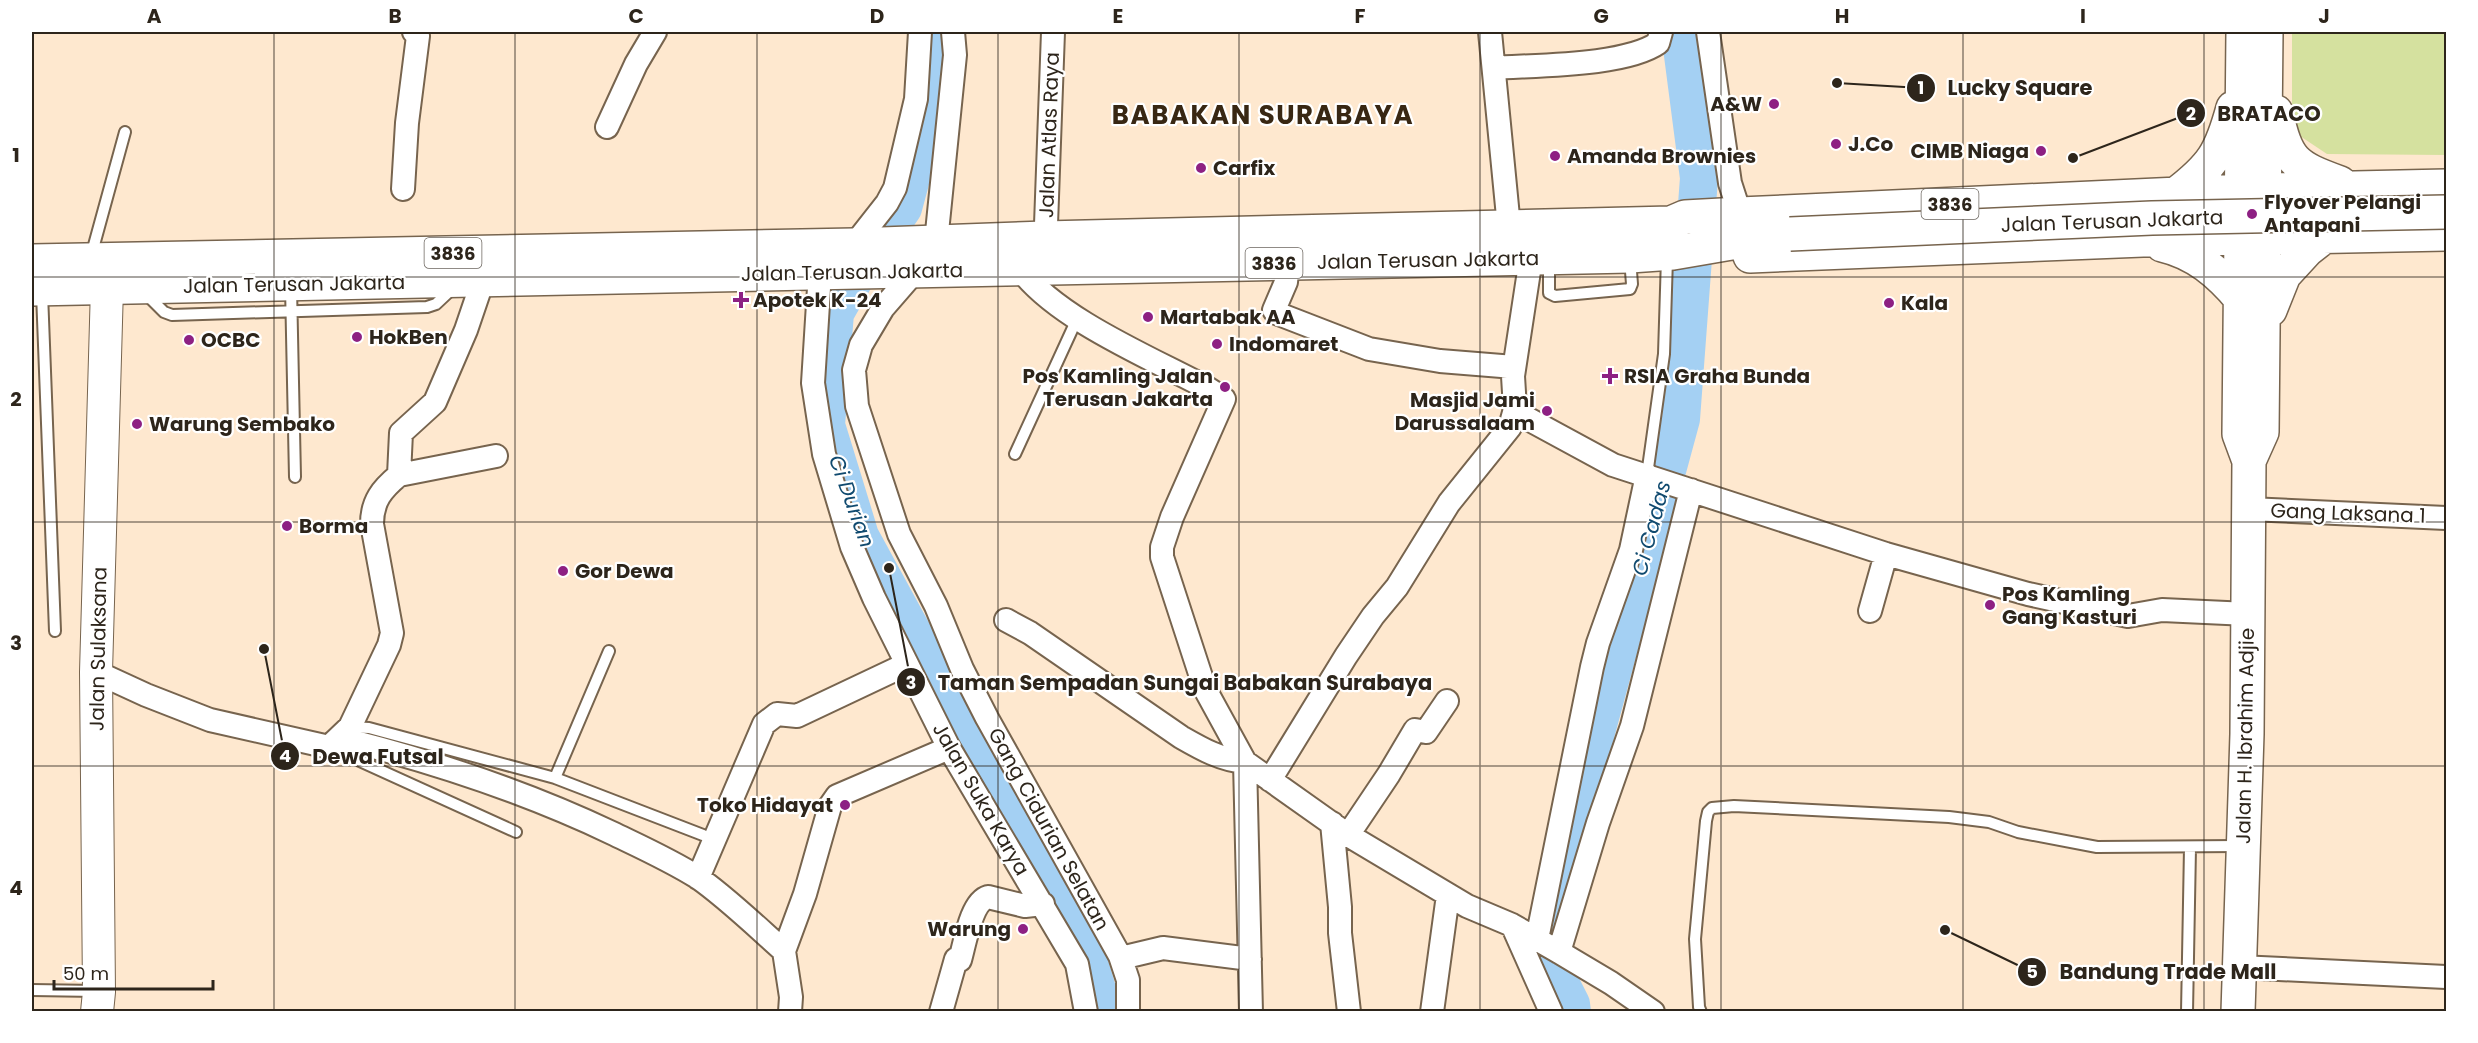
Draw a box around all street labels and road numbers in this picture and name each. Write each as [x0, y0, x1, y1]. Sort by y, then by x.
street label: Jalan Atlas Raya [1032, 51, 1066, 219]
road number: 3836 [1922, 189, 1978, 219]
street label: Jalan Terusan Jakarta [2000, 203, 2224, 239]
road number: 3836 [424, 238, 482, 268]
street label: Jalan Terusan Jakarta [1317, 244, 1539, 276]
road number: 3836 [1246, 248, 1302, 278]
street label: Jalan Terusan Jakarta [741, 256, 963, 288]
street label: Jalan Terusan Jakarta [183, 268, 405, 300]
street label: Gang Laksana 1 [2270, 496, 2426, 530]
street label: Jalan Sulaksana [83, 567, 113, 731]
street label: Jalan H. Ibrahim Adjie [2229, 628, 2261, 844]
street label: Jalan Suka Karya [926, 717, 1036, 881]
street label: Gang Cidurian Selatan [982, 723, 1116, 935]

